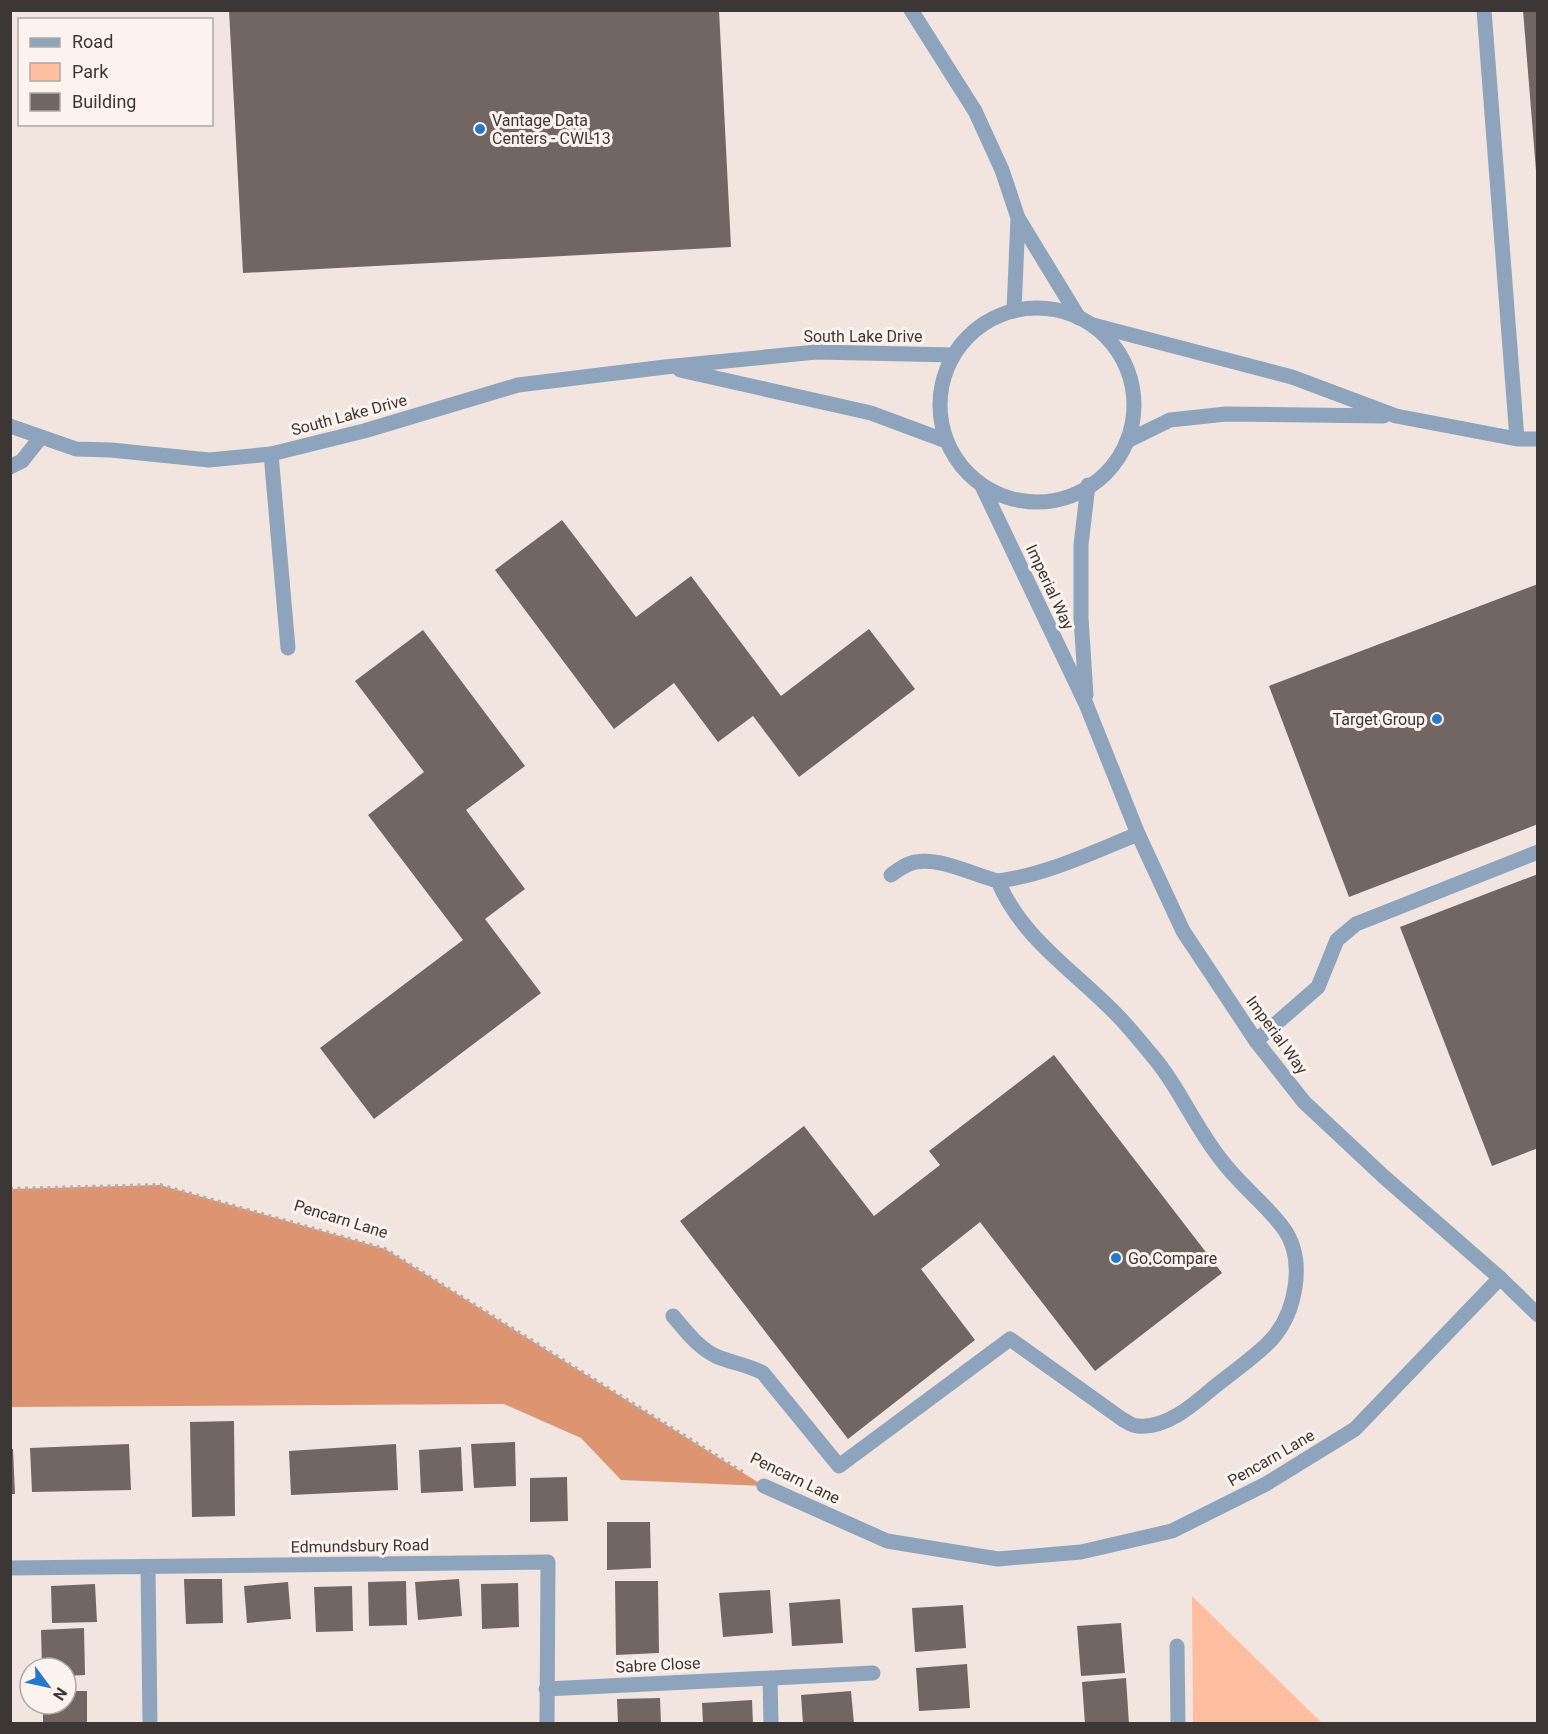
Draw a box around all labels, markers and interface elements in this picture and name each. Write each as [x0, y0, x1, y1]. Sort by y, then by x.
legend [18, 18, 213, 126]
text: Road [72, 31, 113, 52]
text: Park [72, 61, 109, 82]
text: Building [72, 91, 136, 112]
place label: Vantage Data Centers - CWL13 [492, 111, 611, 148]
marker: Vantage Data Centers - CWL13 [473, 122, 487, 136]
street label: South Lake Drive [803, 327, 923, 346]
street label: South Lake Drive [289, 390, 409, 440]
street label: Imperial Way [1022, 541, 1078, 633]
place label: Target Group [1333, 710, 1425, 729]
marker: Target Group [1430, 712, 1444, 726]
street label: Imperial Way [1242, 992, 1312, 1078]
street label: Pencarn Lane [292, 1196, 390, 1242]
place label: Go.Compare [1128, 1249, 1217, 1268]
marker: Go.Compare [1109, 1251, 1123, 1265]
street label: Pencarn Lane [1224, 1425, 1318, 1491]
street label: Pencarn Lane [747, 1448, 843, 1508]
street label: Edmundsbury Road [291, 1535, 429, 1557]
street label: Sabre Close [615, 1653, 701, 1677]
north arrow [18, 1656, 78, 1716]
text: N [49, 1684, 71, 1704]

